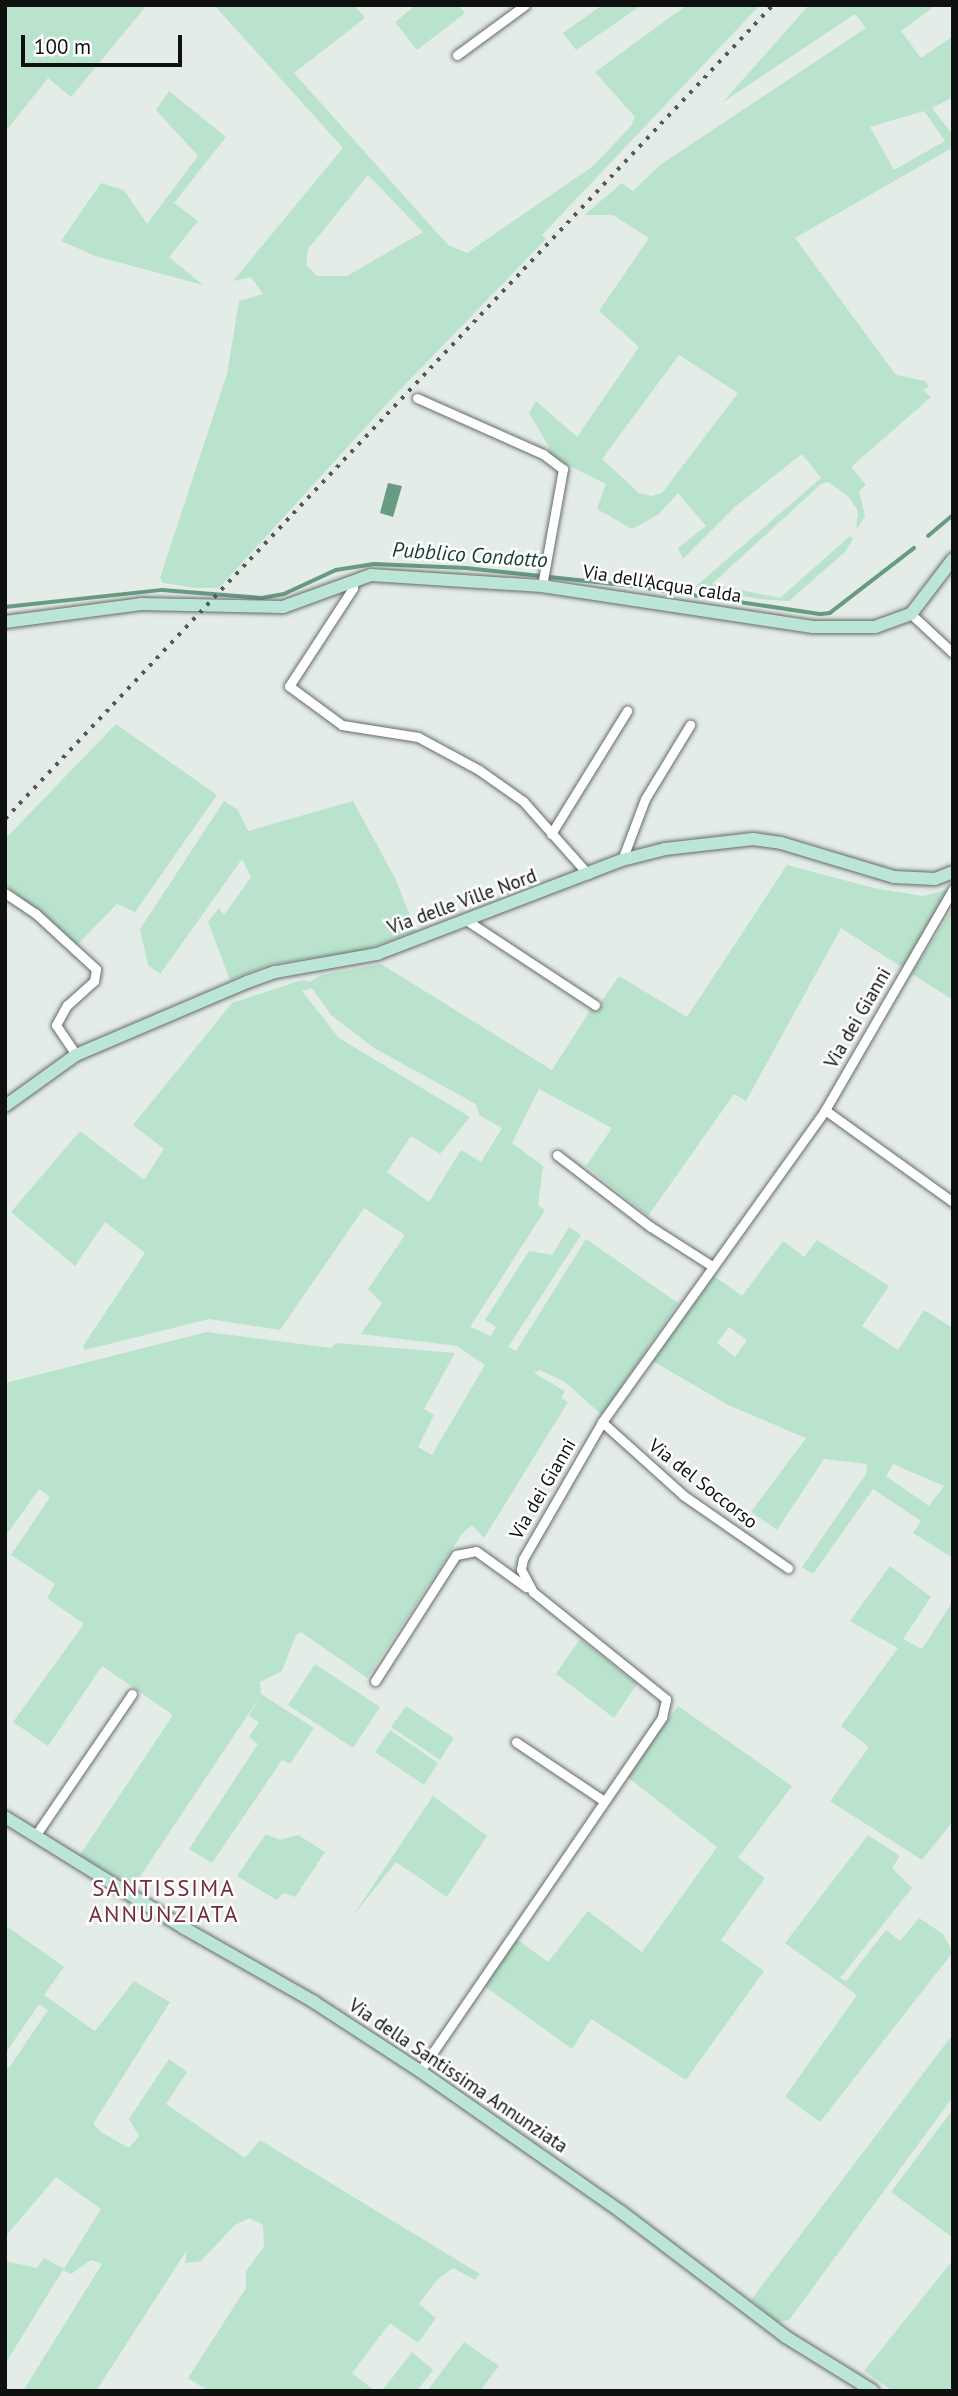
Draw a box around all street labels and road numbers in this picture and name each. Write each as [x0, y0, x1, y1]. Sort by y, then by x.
street label: Via dell'Acqua calda [581, 560, 743, 608]
street label: Via delle Ville Nord [384, 864, 540, 940]
street label: Via dei Gianni [820, 964, 896, 1072]
street label: Via del Soccorso [644, 1434, 762, 1534]
street label: Via dei Gianni [505, 1435, 581, 1543]
street label: Via della Santissima Annunziata [344, 1994, 572, 2158]

